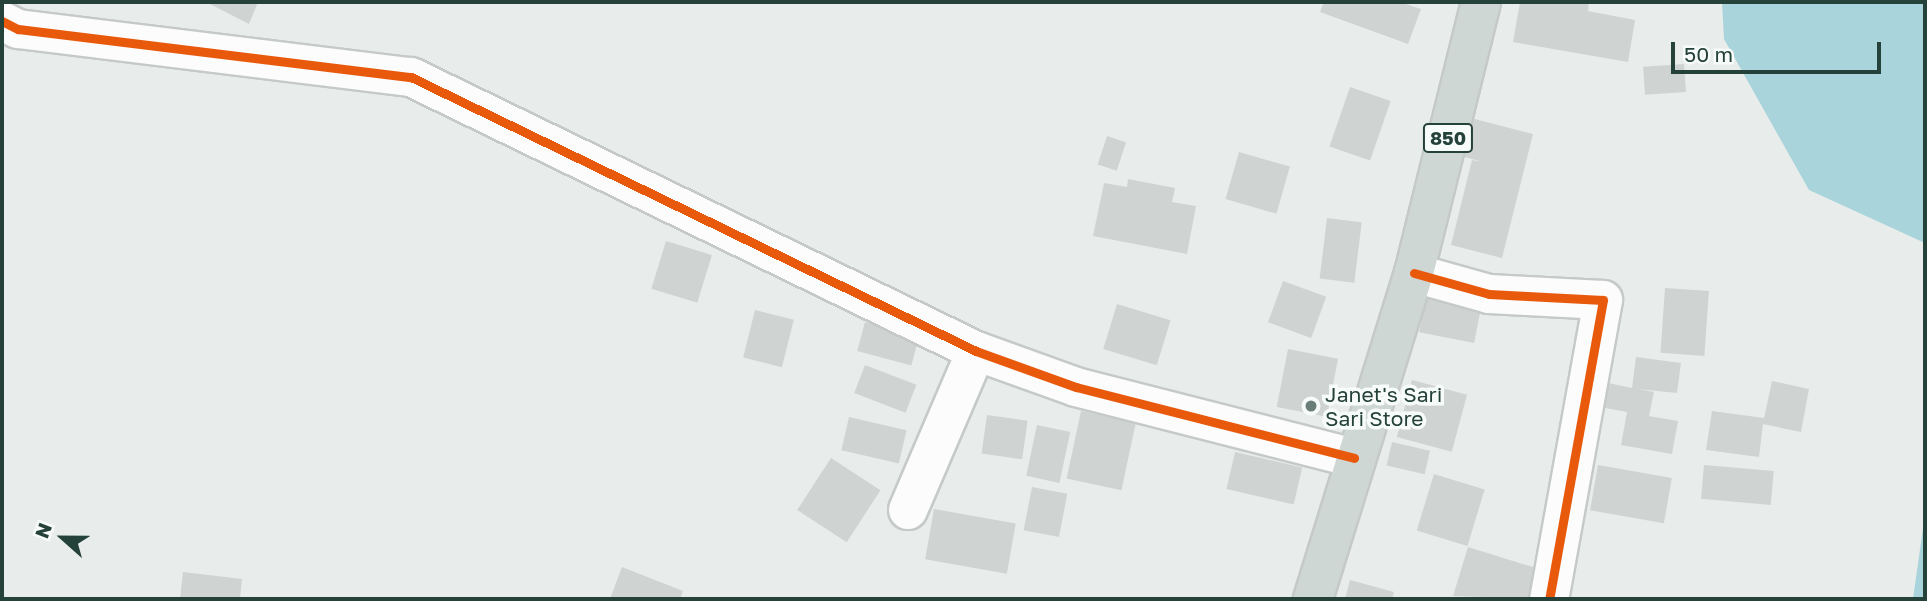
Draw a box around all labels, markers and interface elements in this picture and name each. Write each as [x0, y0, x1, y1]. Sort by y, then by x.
scale bar [1675, 28, 1885, 72]
text: 50 m [1684, 41, 1733, 67]
road number: 850 [1422, 122, 1474, 154]
place label: Janet's Sari Sari Store [1325, 381, 1442, 431]
marker: Janet's Sari Sari Store [1303, 398, 1319, 414]
north arrow [28, 503, 98, 573]
text: N [30, 519, 56, 541]

